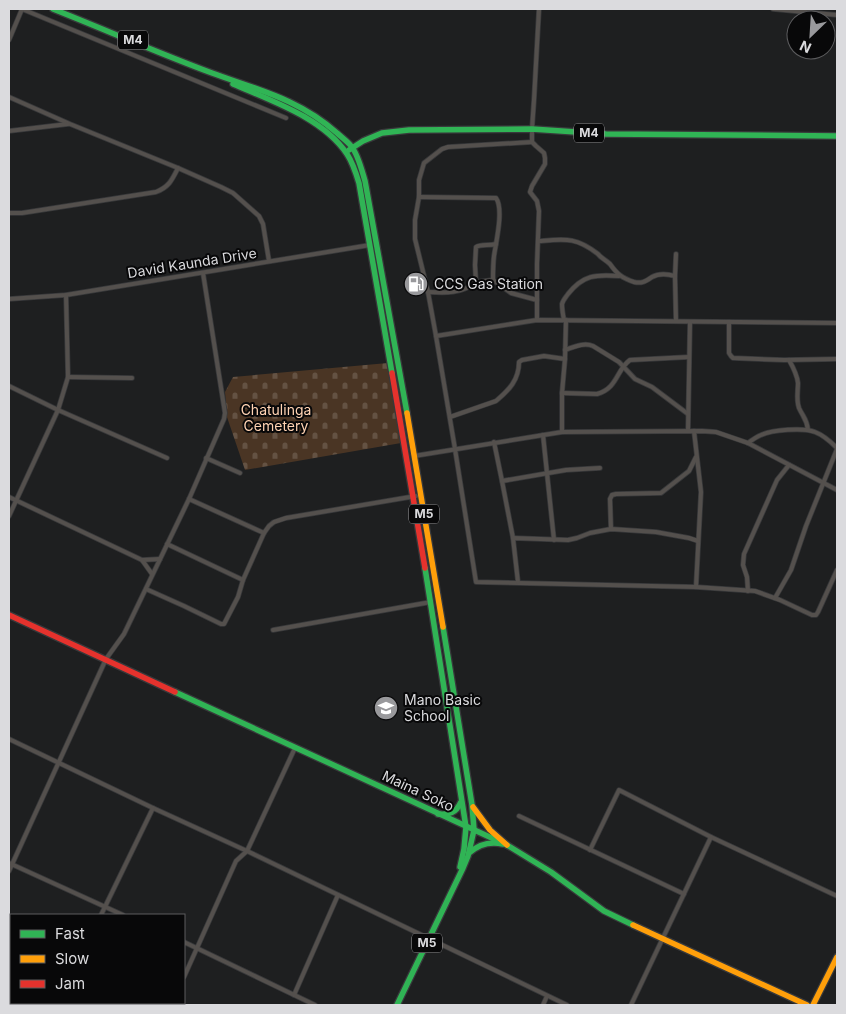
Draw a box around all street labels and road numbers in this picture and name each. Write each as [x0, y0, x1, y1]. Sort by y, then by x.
road number: M4 [118, 30, 148, 50]
road number: M4 [574, 124, 604, 142]
street label: David Kaunda Drive [126, 244, 258, 281]
road number: M5 [409, 504, 439, 524]
street label: Maina Soko [380, 767, 457, 815]
road number: M5 [412, 934, 442, 952]

